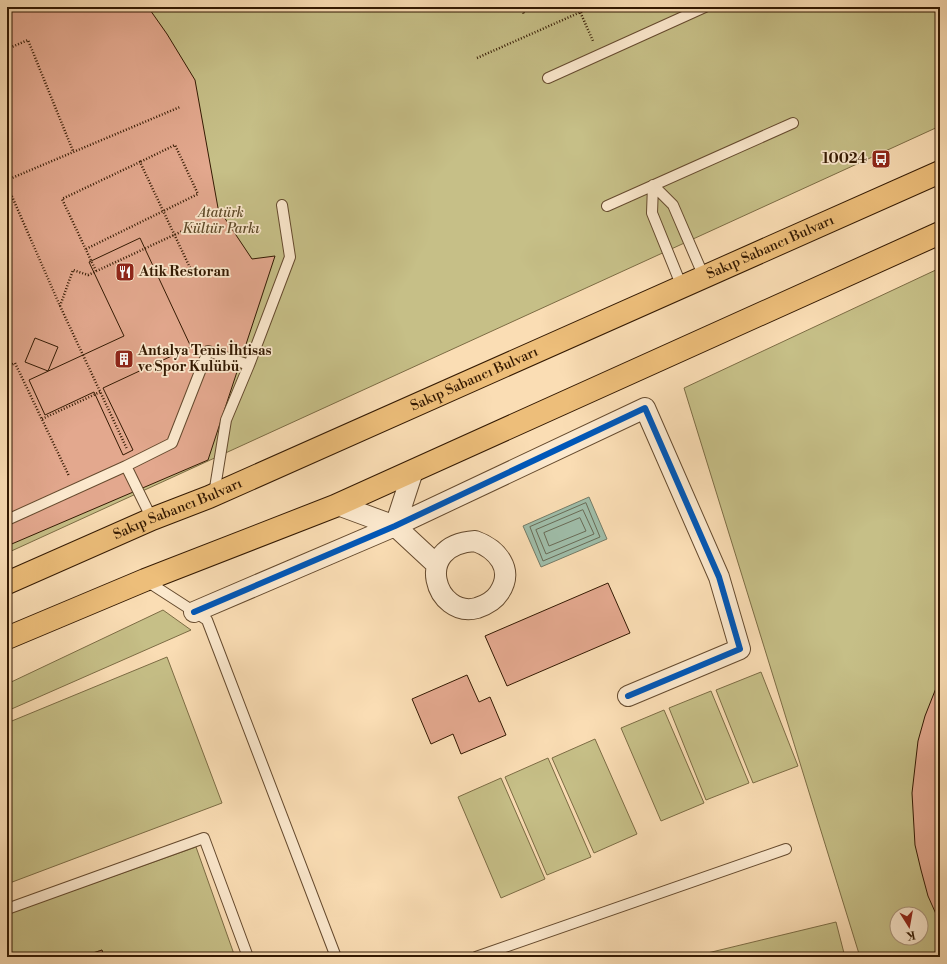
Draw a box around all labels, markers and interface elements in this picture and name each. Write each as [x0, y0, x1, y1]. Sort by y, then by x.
bus stop icon: 10024 [870, 148, 892, 170]
place label: 10024 [822, 150, 867, 168]
park label: Atatürk Kültür Parkı [182, 204, 260, 238]
street label: Sakıp Sabancı Bulvarı [704, 211, 837, 284]
restaurant icon: Atik Restoran [114, 261, 136, 283]
place label: Atik Restoran [138, 263, 230, 281]
place label: Antalya Tenis İhtisas ve Spor Kulübü [137, 340, 272, 376]
street label: Sakıp Sabancı Bulvarı [408, 343, 541, 415]
building icon: Antalya Tenis İhtisas ve Spor Kulübü [113, 348, 135, 370]
street label: Sakıp Sabancı Bulvarı [110, 474, 245, 544]
north arrow [889, 906, 929, 946]
text: K [904, 927, 916, 943]

